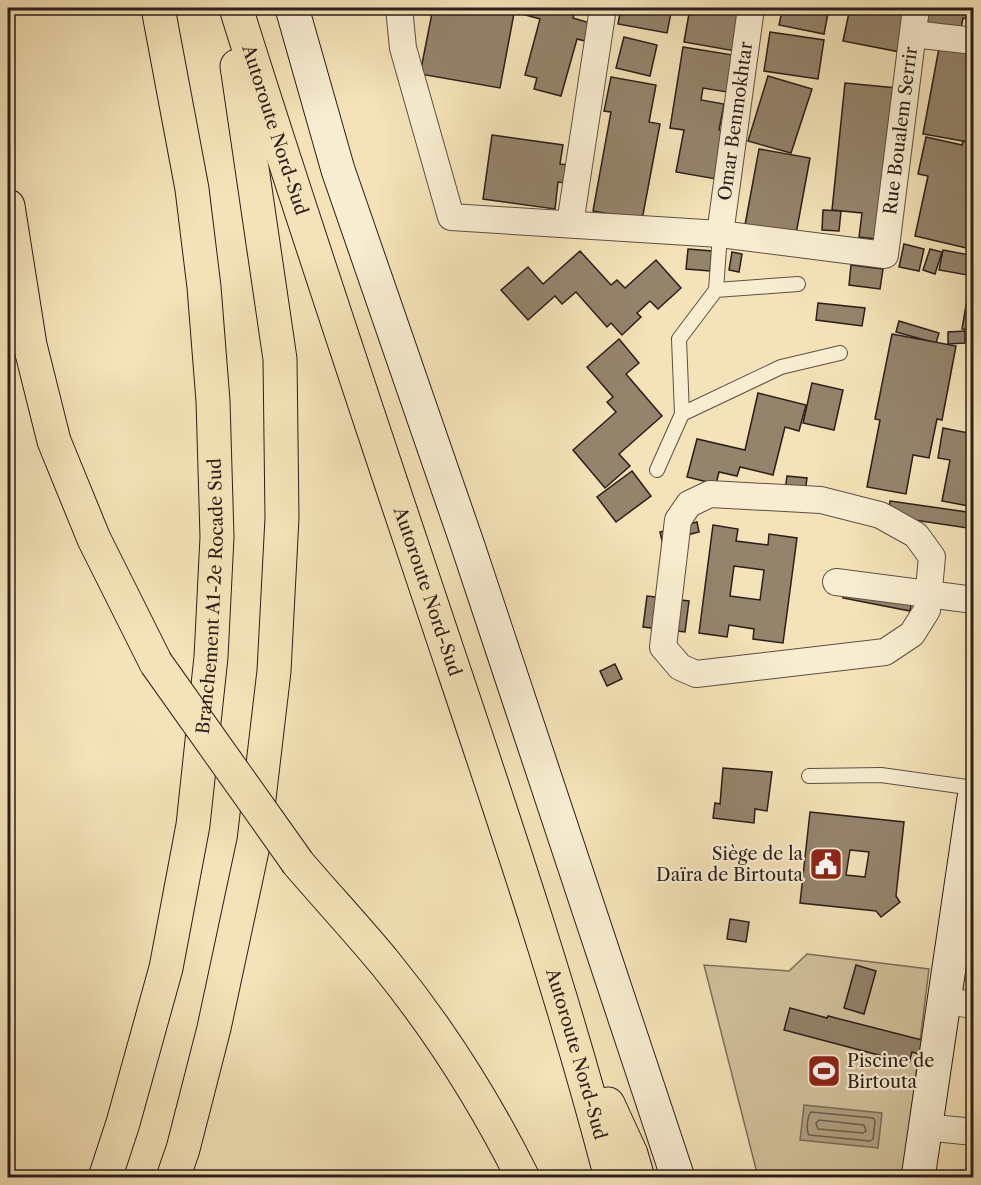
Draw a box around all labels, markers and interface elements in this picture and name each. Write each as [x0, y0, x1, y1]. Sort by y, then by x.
street label: Omar Benmokhtar [714, 40, 757, 202]
street label: Autoroute Nord-Sud [237, 41, 312, 218]
street label: Rue Boualem Serrir [879, 45, 922, 216]
street label: Branchement A1-2e Rocade Sud [192, 458, 228, 735]
street label: Autoroute Nord-Sud [389, 503, 466, 679]
place label: Siège de la Daïra de Birtouta [656, 843, 803, 886]
public building icon: Siège de la Daïra de Birtouta [808, 846, 844, 882]
street label: Autoroute Nord-Sud [541, 965, 611, 1142]
place label: Piscine de Birtouta [847, 1050, 934, 1093]
sports icon: Piscine de Birtouta [806, 1053, 842, 1089]

